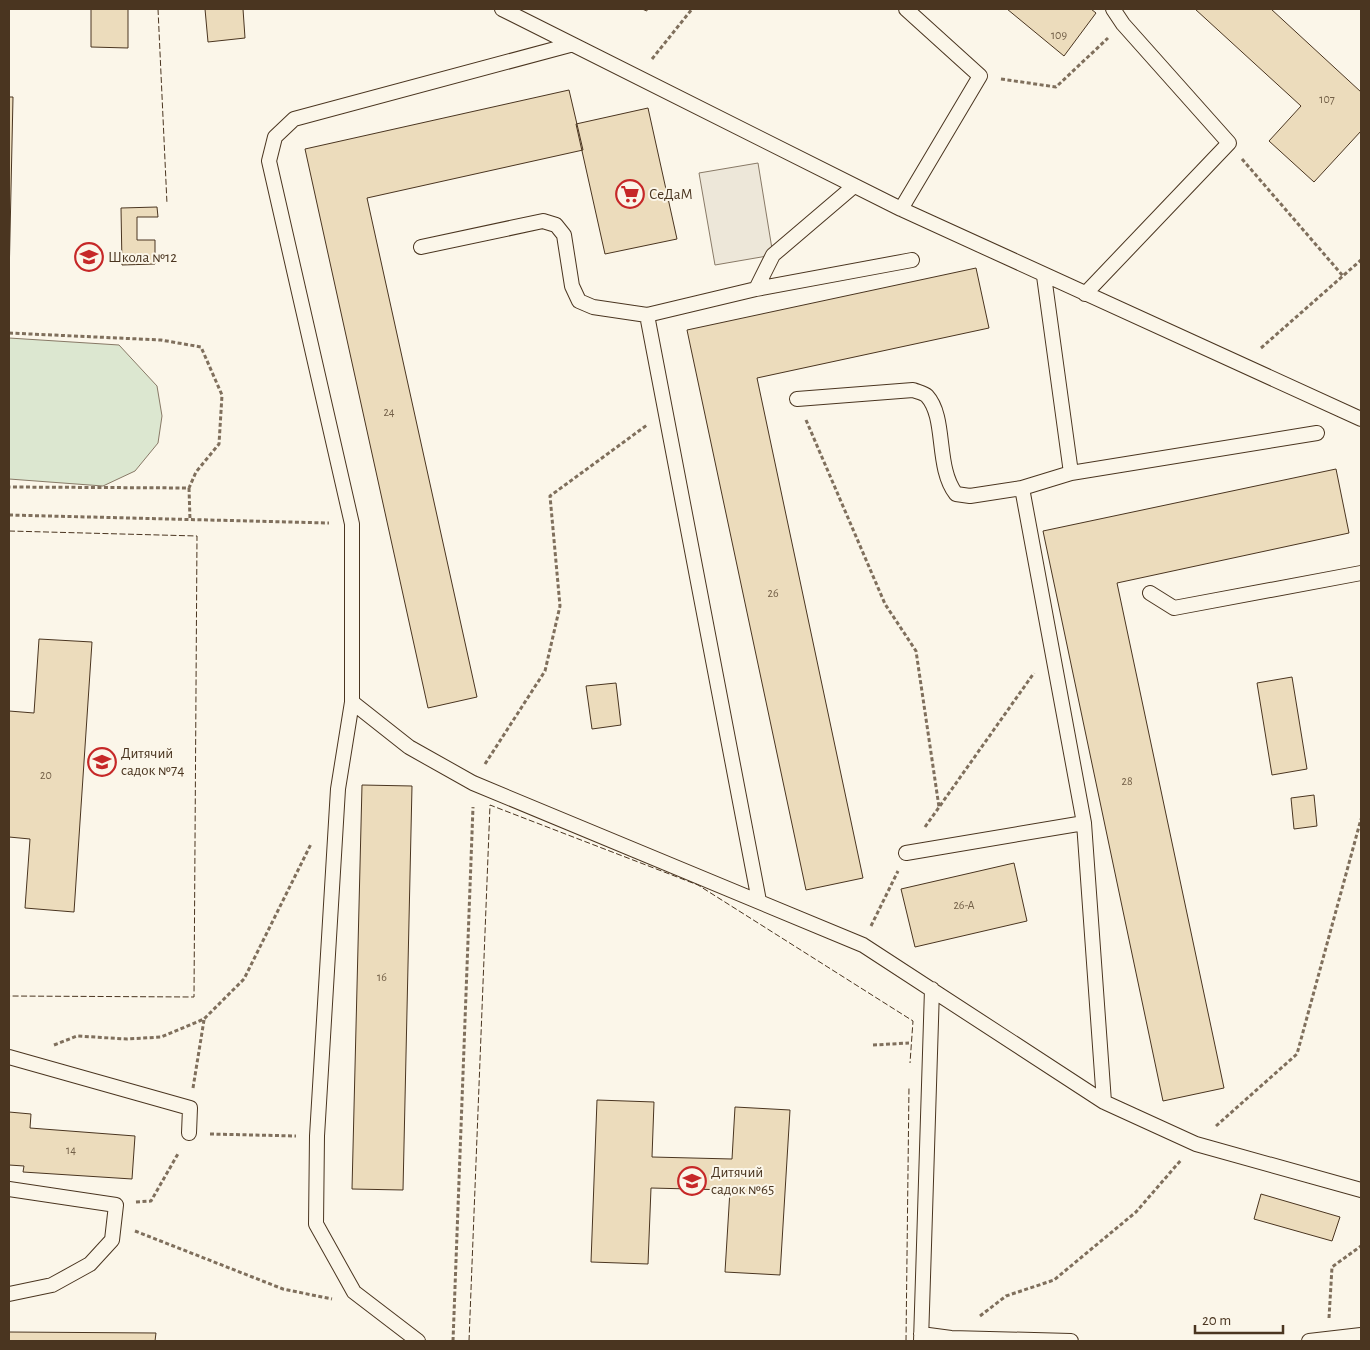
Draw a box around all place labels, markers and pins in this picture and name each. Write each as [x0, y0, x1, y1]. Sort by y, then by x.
supermarket icon: СеДаМ [615, 179, 645, 209]
place label: СеДаМ [649, 187, 693, 202]
school or university icon: Школа №12 [74, 242, 104, 272]
place label: Школа №12 [108, 250, 177, 265]
place label: Дитячий садок №74 [121, 746, 184, 778]
school or university icon: Дитячий садок №74 [87, 747, 117, 777]
place label: Дитячий садок №65 [711, 1165, 774, 1197]
school or university icon: Дитячий садок №65 [677, 1166, 707, 1196]

